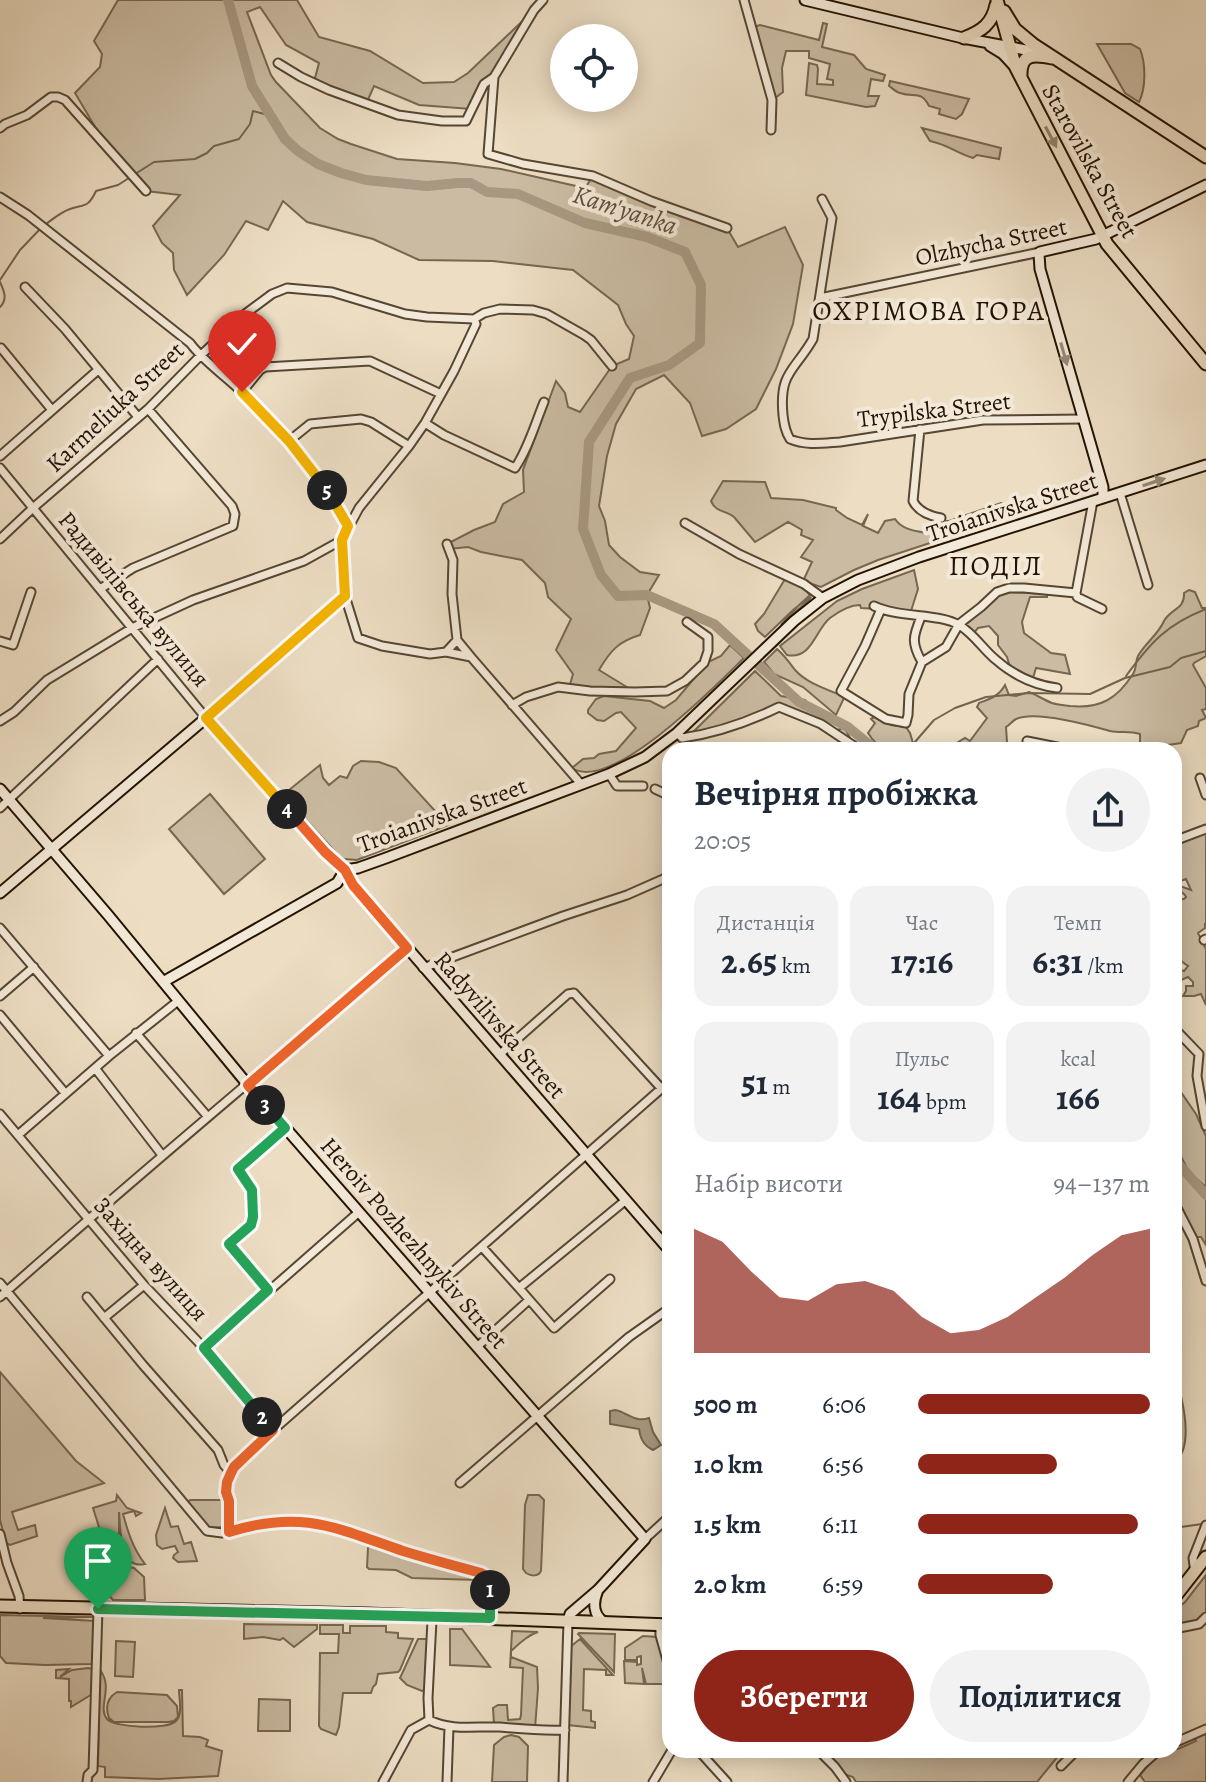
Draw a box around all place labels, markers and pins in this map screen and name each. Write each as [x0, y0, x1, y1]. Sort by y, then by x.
pin [208, 310, 276, 392]
pin: 5 [307, 470, 347, 510]
pin: 4 [267, 789, 307, 829]
pin: 3 [245, 1085, 285, 1125]
pin: 2 [242, 1397, 282, 1437]
pin [64, 1527, 132, 1609]
pin: 1 [470, 1570, 510, 1610]

